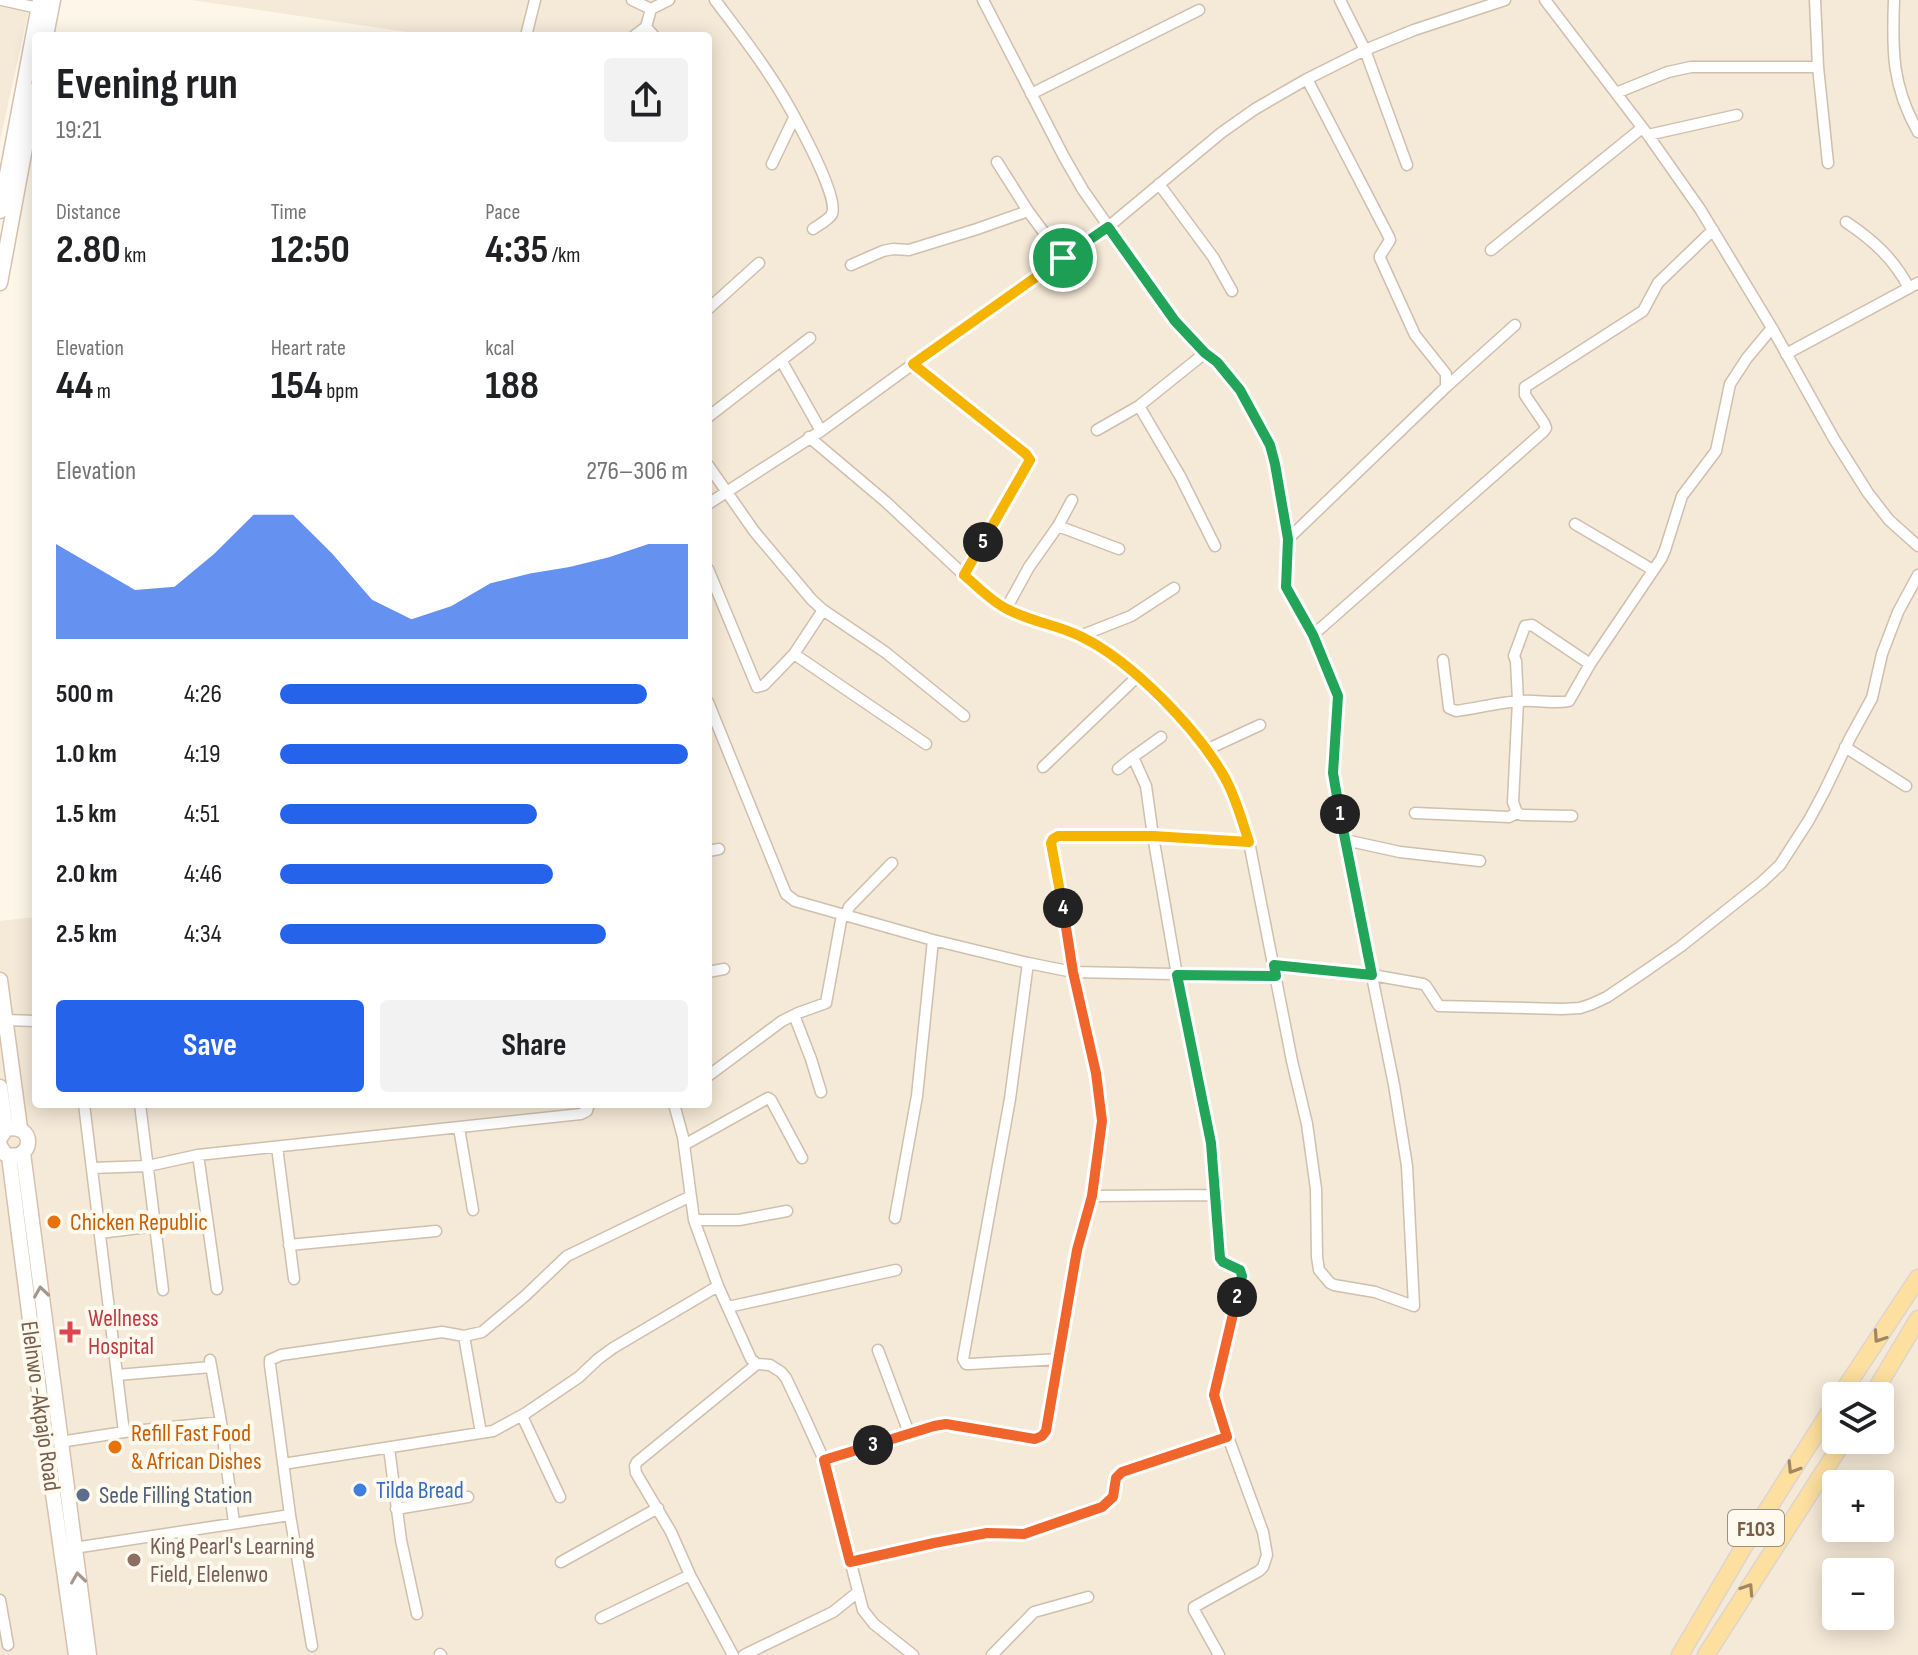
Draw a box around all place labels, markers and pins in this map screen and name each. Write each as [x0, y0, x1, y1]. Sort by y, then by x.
pin [1029, 224, 1097, 292]
pin: 5 [963, 522, 1003, 562]
pin: 1 [1320, 794, 1360, 834]
pin: 4 [1043, 888, 1083, 928]
place label: Chicken Republic [70, 1208, 208, 1237]
marker: Chicken Republic [45, 1213, 63, 1231]
pin: 2 [1217, 1277, 1257, 1317]
place label: Wellness Hospital [88, 1304, 159, 1361]
marker: Wellness Hospital [59, 1321, 81, 1343]
place label: Refill Fast Food & African Dishes [131, 1419, 262, 1476]
pin: 3 [853, 1425, 893, 1465]
marker: Refill Fast Food & African Dishes [106, 1438, 124, 1456]
place label: Tilda Bread [376, 1476, 464, 1505]
place label: Sede Filling Station [99, 1481, 253, 1510]
marker: Tilda Bread [351, 1481, 369, 1499]
marker: Sede Filling Station [74, 1486, 92, 1504]
place label: King Pearl's Learning Field, Elelenwo [150, 1532, 315, 1589]
marker: King Pearl's Learning Field, Elelenwo [125, 1551, 143, 1569]

